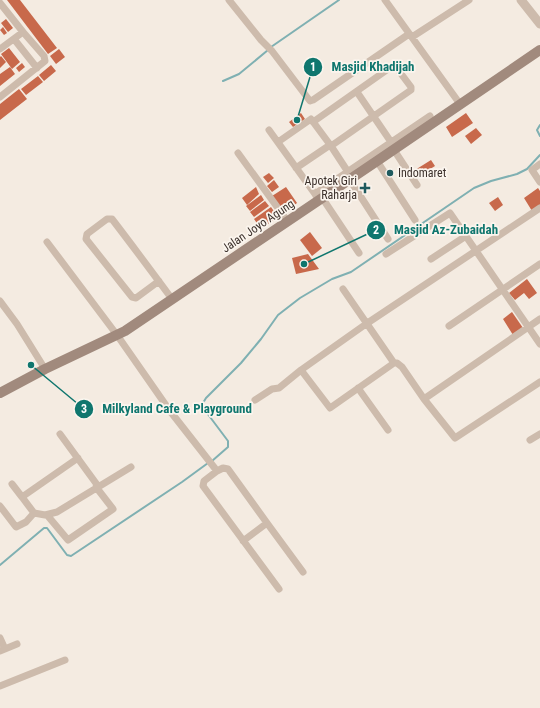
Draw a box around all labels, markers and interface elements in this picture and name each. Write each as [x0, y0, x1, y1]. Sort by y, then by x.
callout: Masjid Khadijah [303, 54, 422, 79]
text: Masjid Khadijah [332, 59, 414, 74]
text: 1 [310, 60, 316, 74]
place label: Indomaret [398, 166, 447, 180]
marker: Indomaret [385, 168, 395, 178]
place label: Apotek Giri Raharja [305, 174, 357, 202]
marker: Apotek Giri Raharja [360, 183, 370, 193]
street label: Jalan Joyo Agung [219, 197, 297, 255]
callout: Masjid Az-Zubaidah [366, 217, 506, 242]
text: Masjid Az-Zubaidah [394, 222, 498, 237]
text: 2 [373, 223, 379, 237]
callout: Milkyland Cafe & Playground [74, 396, 260, 421]
text: Milkyland Cafe & Playground [102, 401, 252, 416]
text: 3 [81, 402, 87, 416]

